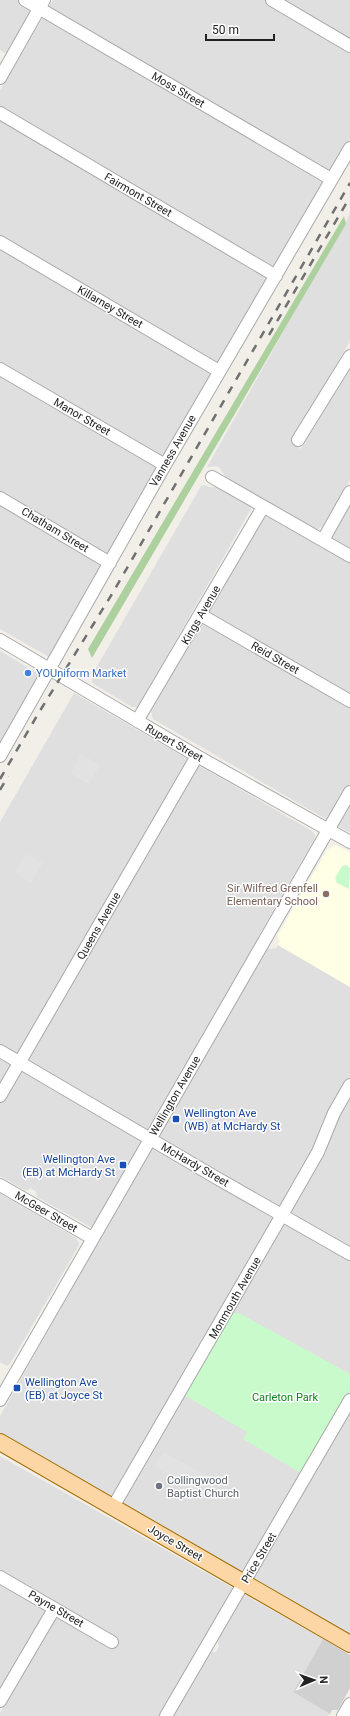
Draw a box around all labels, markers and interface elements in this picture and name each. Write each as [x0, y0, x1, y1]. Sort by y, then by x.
scale bar [206, 16, 274, 42]
text: 50 m [212, 23, 239, 37]
street label: Moss Street [149, 70, 207, 111]
street label: Fairmont Street [102, 170, 174, 220]
street label: Killarney Street [75, 283, 145, 331]
street label: Manor Street [51, 396, 113, 439]
street label: Vanness Avenue [147, 413, 199, 489]
street label: Chatham Street [19, 505, 91, 555]
street label: Kings Avenue [179, 583, 223, 647]
street label: Reid Street [249, 639, 302, 677]
place label: YOUniform Market [36, 667, 127, 680]
marker: YOUniform Market [23, 668, 33, 678]
street label: Rupert Street [143, 721, 205, 765]
place label: Sir Wilfred Grenfell Elementary School [227, 882, 318, 908]
marker: Sir Wilfred Grenfell Elementary School [321, 889, 331, 899]
street label: Queens Avenue [74, 890, 124, 962]
street label: Wellington Avenue [147, 1054, 203, 1138]
place label: Wellington Ave (WB) at McHardy St [184, 1107, 281, 1133]
marker: Wellington Ave (WB) at McHardy St [171, 1114, 181, 1124]
street label: McHardy Street [159, 1140, 231, 1190]
place label: Wellington Ave (EB) at McHardy St [22, 1153, 115, 1179]
marker: Wellington Ave (EB) at McHardy St [118, 1160, 128, 1170]
street label: McGeer Street [12, 1189, 80, 1235]
street label: Monmouth Avenue [206, 1255, 264, 1341]
place label: Wellington Ave (EB) at Joyce St [25, 1376, 103, 1402]
marker: Wellington Ave (EB) at Joyce St [12, 1383, 22, 1393]
park label: Carleton Park [252, 1391, 318, 1404]
place label: Collingwood Baptist Church [167, 1474, 239, 1500]
marker: Collingwood Baptist Church [154, 1481, 164, 1491]
street label: Joyce Street [145, 1522, 205, 1564]
street label: Price Street [239, 1530, 279, 1586]
street label: Payne Street [26, 1588, 86, 1630]
north arrow [294, 1660, 334, 1700]
text: N [317, 1676, 330, 1684]

